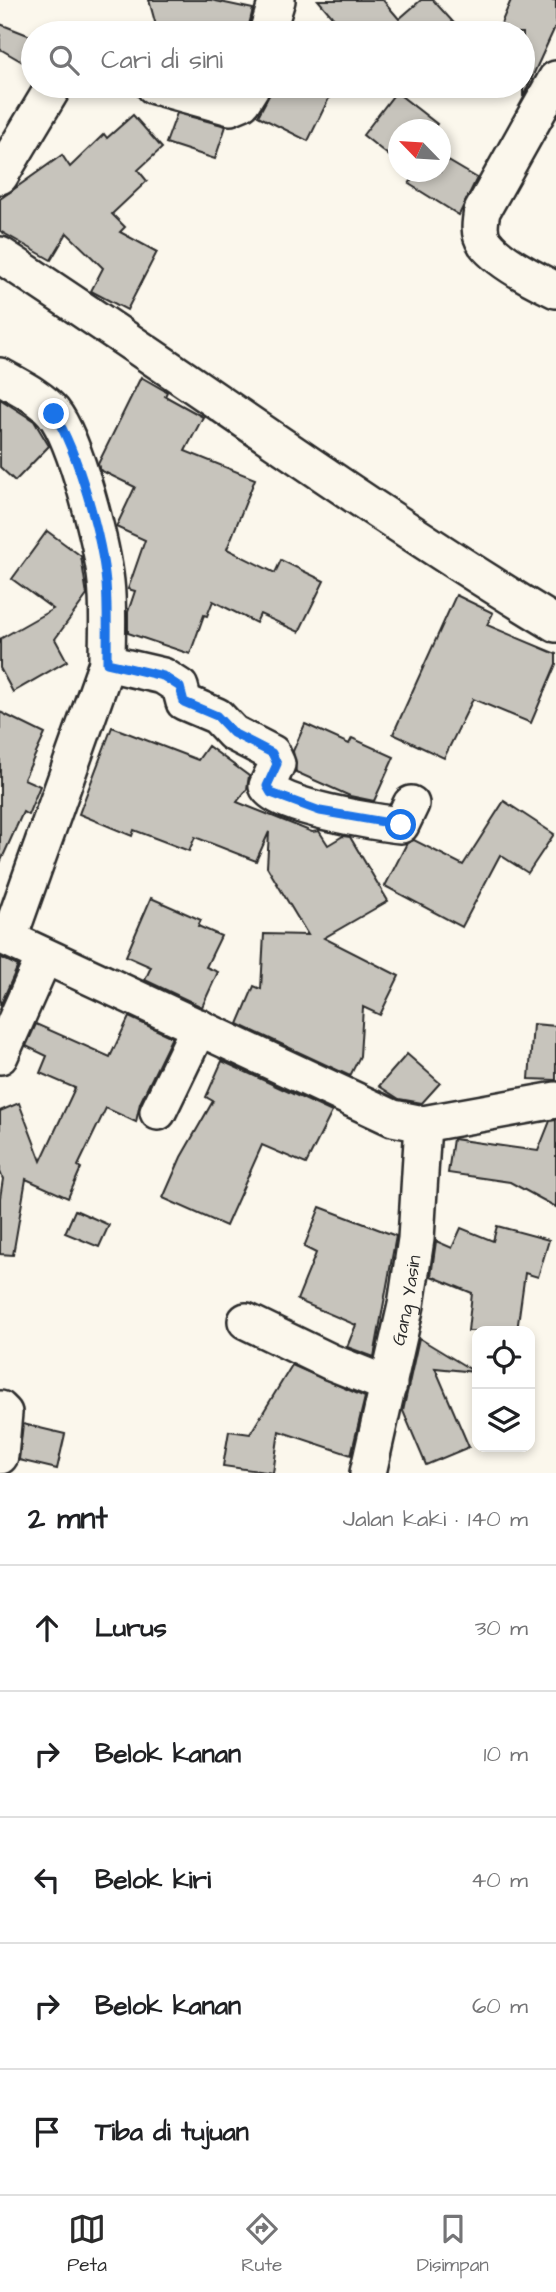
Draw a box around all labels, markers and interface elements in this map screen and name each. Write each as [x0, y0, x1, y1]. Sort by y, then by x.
search box [21, 21, 535, 98]
icon: search [45, 41, 83, 79]
text: Cari di sini [101, 42, 223, 78]
north arrow [388, 119, 451, 182]
route end [38, 398, 69, 429]
route start [385, 809, 416, 840]
street label: Gang Yasin [385, 1253, 428, 1348]
map controls [472, 1326, 535, 1452]
button: locate [472, 1326, 535, 1389]
button: layers [472, 1389, 535, 1452]
text: 2 mnt [28, 1498, 108, 1540]
text: Jalan kaki · 140 m [343, 1503, 528, 1535]
icon: ahead [28, 1609, 66, 1647]
text: Lurus [95, 1610, 167, 1646]
text: 30 m [475, 1612, 528, 1644]
icon: right [28, 1735, 66, 1773]
text: Belok kanan [95, 1736, 241, 1772]
text: 10 m [483, 1738, 528, 1770]
icon: left [28, 1861, 66, 1899]
text: Belok kiri [95, 1862, 211, 1898]
text: 40 m [471, 1864, 528, 1896]
icon: right [28, 1987, 66, 2025]
text: Belok kanan [95, 1988, 241, 2024]
text: 60 m [472, 1990, 528, 2022]
icon: arrive [28, 2113, 66, 2151]
text: Tiba di tujuan [95, 2114, 249, 2150]
tab: Peta [67, 2210, 107, 2279]
tab: Rute [241, 2210, 282, 2279]
tab: Disimpan [417, 2210, 489, 2279]

